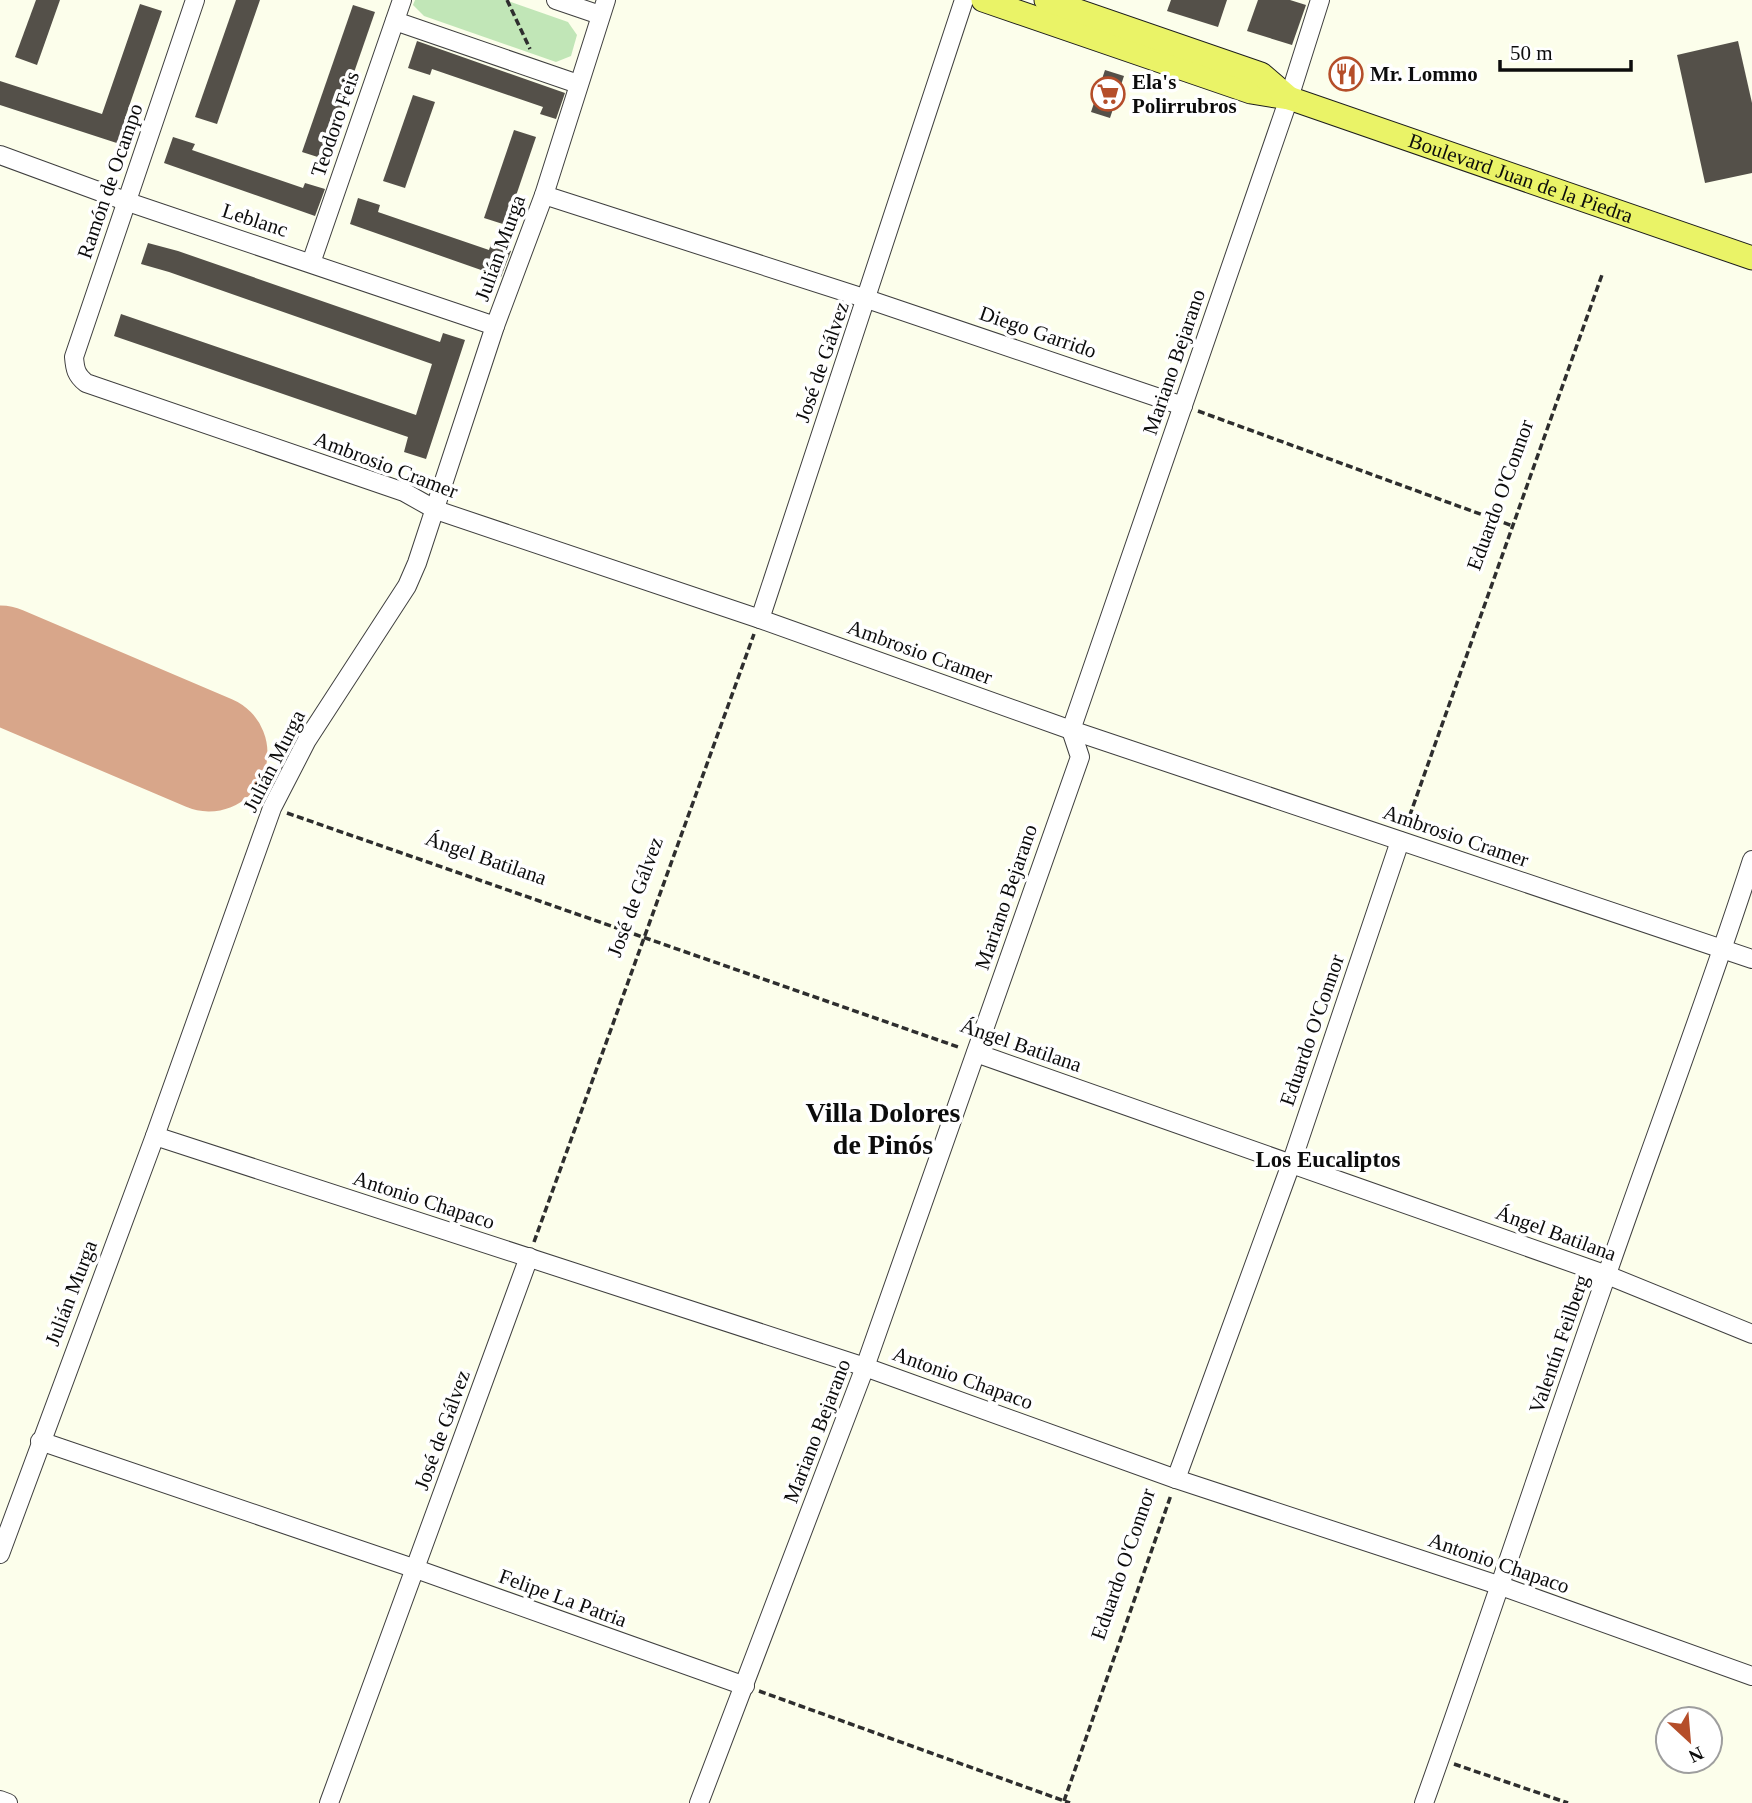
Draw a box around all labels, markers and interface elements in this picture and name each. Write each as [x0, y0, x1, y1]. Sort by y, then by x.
scale bar [1500, 28, 1631, 72]
text: 50 m [1510, 41, 1553, 65]
restaurant icon: Mr. Lommo [1327, 55, 1365, 93]
place label: Mr. Lommo [1370, 62, 1478, 86]
street label: Teodoro Feis [306, 68, 364, 180]
place label: Ela's Polirrubros [1132, 70, 1237, 118]
supermarket icon: Ela's Polirrubros [1089, 75, 1127, 113]
street label: Ramón de Ocampo [72, 100, 148, 262]
street label: Boulevard Juan de la Piedra [1405, 128, 1637, 228]
street label: Julián Murga [470, 191, 530, 304]
street label: Leblanc [219, 198, 291, 242]
street label: Mariano Bejarano [1138, 286, 1210, 438]
street label: José de Gálvez [790, 299, 854, 425]
street label: Diego Garrido [976, 301, 1100, 363]
street label: Eduardo O'Connor [1462, 416, 1538, 574]
street label: Ambrosio Cramer [311, 427, 461, 503]
street label: Ambrosio Cramer [844, 615, 996, 689]
street label: Julián Murga [238, 705, 310, 816]
street label: Ambrosio Cramer [1380, 800, 1532, 872]
street label: Mariano Bejarano [970, 821, 1042, 973]
street label: Ángel Batilana [422, 826, 550, 890]
street label: José de Gálvez [602, 834, 668, 960]
street label: Eduardo O'Connor [1275, 951, 1349, 1109]
street label: Ángel Batilana [957, 1013, 1085, 1077]
district label: Villa Dolores de Pinós [806, 1097, 960, 1160]
district label: Los Eucaliptos [1255, 1147, 1401, 1172]
street label: Antonio Chapaco [350, 1166, 498, 1234]
street label: Ángel Batilana [1492, 1200, 1620, 1266]
street label: Julián Murga [40, 1236, 102, 1349]
street label: Valentín Feilberg [1524, 1271, 1594, 1416]
street label: Antonio Chapaco [890, 1341, 1036, 1415]
street label: Mariano Bejarano [779, 1356, 855, 1506]
street label: José de Gálvez [409, 1367, 475, 1493]
street label: Eduardo O'Connor [1086, 1485, 1160, 1643]
street label: Antonio Chapaco [1425, 1528, 1573, 1598]
street label: Felipe La Patria [496, 1564, 631, 1632]
north arrow [1654, 1705, 1724, 1775]
text: N [1685, 1742, 1707, 1767]

